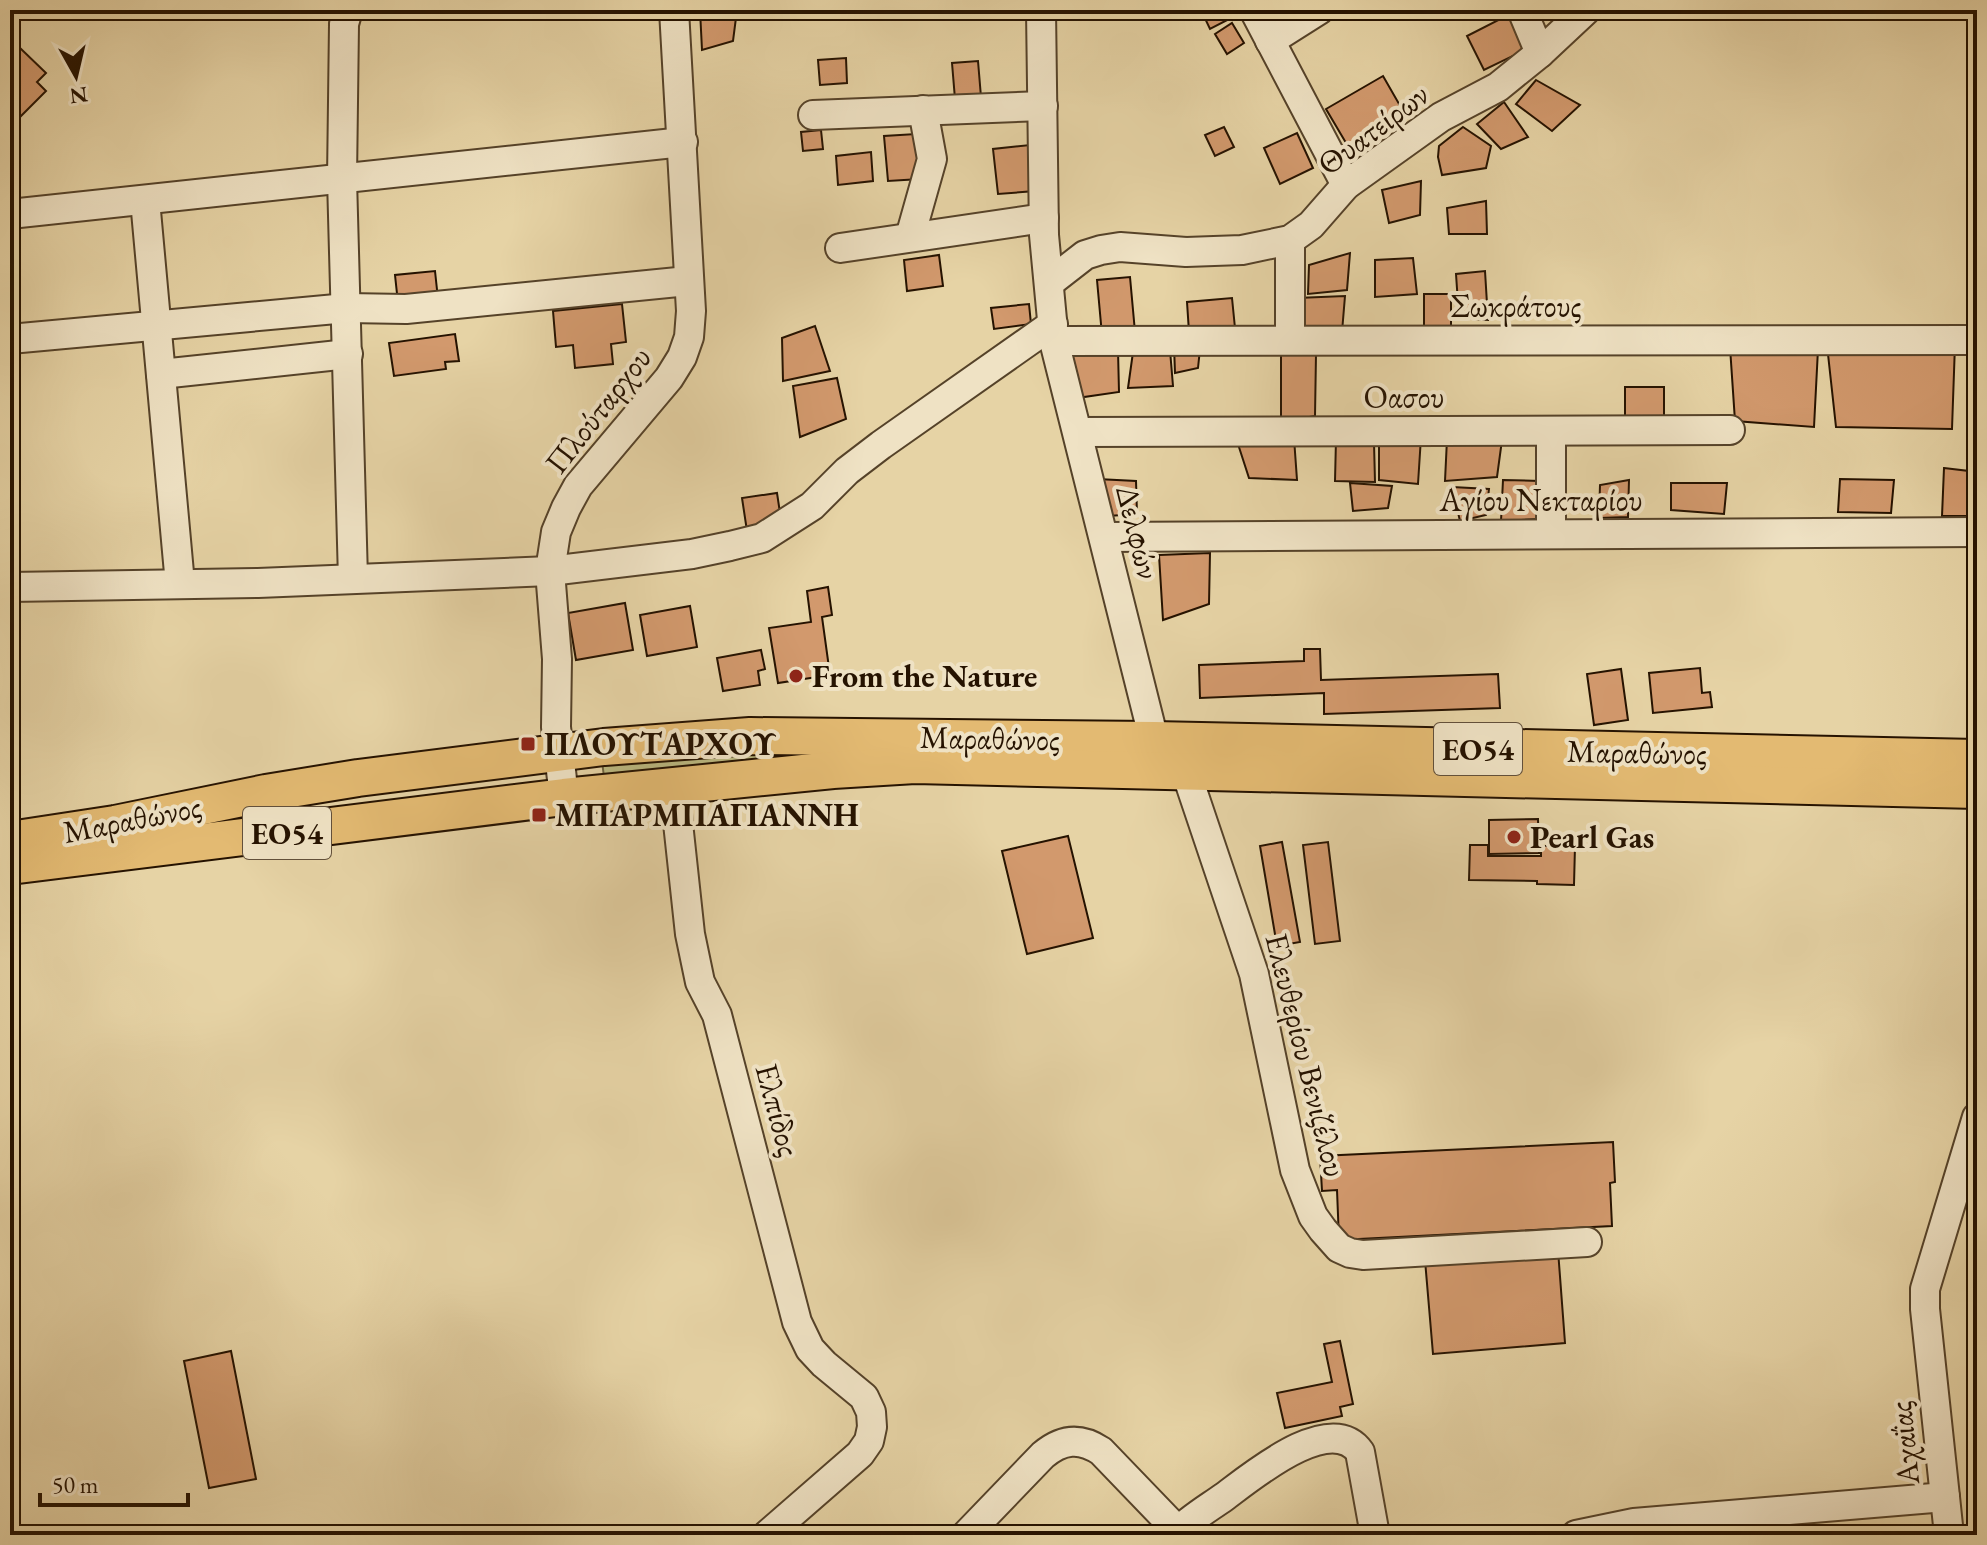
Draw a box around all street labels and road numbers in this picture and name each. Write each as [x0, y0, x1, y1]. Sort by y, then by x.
street label: Θυατείρων [1309, 73, 1437, 185]
street label: Σωκράτους [1450, 285, 1582, 327]
street label: Πλούταρχου [535, 338, 661, 482]
street label: Οασου [1364, 376, 1444, 418]
street label: Αγίου Νεκταρίου [1438, 479, 1643, 521]
street label: Δελφών [1106, 481, 1170, 583]
street label: Μαραθώνος [920, 716, 1060, 760]
road number: ΕΟ54 [1434, 723, 1522, 775]
street label: Μαραθώνος [1567, 730, 1707, 774]
street label: Μαραθώνος [59, 785, 205, 853]
road number: ΕΟ54 [243, 807, 331, 859]
street label: Ελευθερίου Βενιζέλου [1255, 929, 1357, 1181]
street label: Ελπίδος [745, 1059, 811, 1161]
street label: Αχαΐας [1879, 1399, 1929, 1488]

